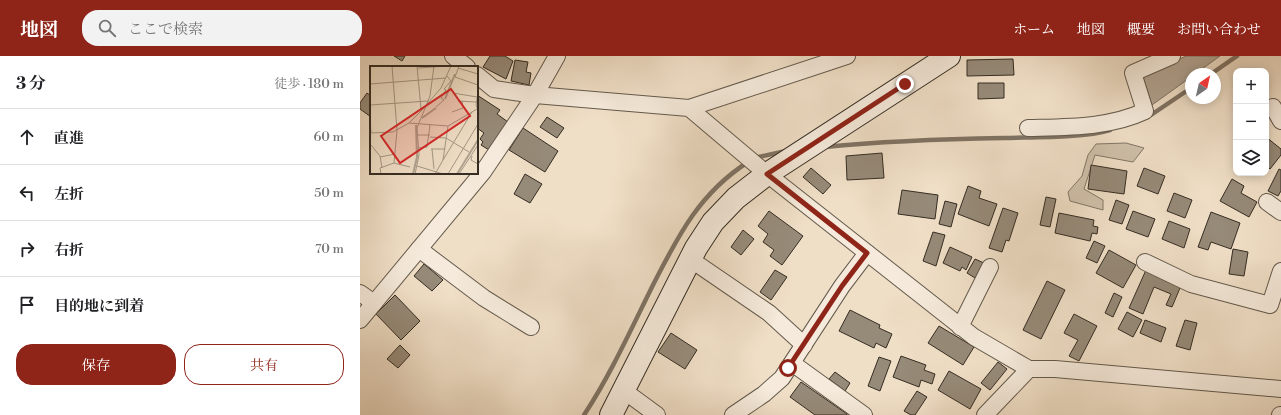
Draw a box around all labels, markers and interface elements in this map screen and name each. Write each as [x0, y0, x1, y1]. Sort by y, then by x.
search box [82, 10, 362, 46]
icon: search [96, 17, 118, 39]
text: 地図 [20, 18, 58, 42]
text: ここで検索 [128, 20, 203, 39]
text: ホーム [1013, 21, 1055, 39]
text: 地図 [1077, 21, 1105, 39]
text: 概要 [1127, 21, 1155, 39]
text: お問い合わせ [1177, 21, 1261, 39]
inset map [370, 66, 478, 174]
north arrow [1185, 68, 1221, 104]
map controls [1233, 68, 1269, 176]
button: + [1233, 68, 1269, 104]
text: 3 分 [16, 73, 46, 95]
route end [896, 75, 914, 93]
text: 徒歩 · 180 m [274, 76, 344, 92]
button: − [1233, 104, 1269, 140]
icon: ahead [16, 126, 38, 148]
text: 直進 [54, 129, 84, 148]
text: 60 m [313, 129, 344, 145]
button: layers [1233, 140, 1269, 176]
icon: left [16, 182, 38, 204]
text: 左折 [54, 185, 84, 204]
text: 50 m [314, 185, 344, 201]
icon: right [16, 238, 38, 260]
text: 右折 [54, 241, 84, 260]
text: 70 m [315, 241, 344, 257]
icon: arrive [16, 294, 38, 316]
text: 目的地に到着 [54, 297, 144, 316]
button: 保存 [16, 344, 176, 385]
button: 共有 [184, 344, 344, 385]
route start [779, 359, 797, 377]

